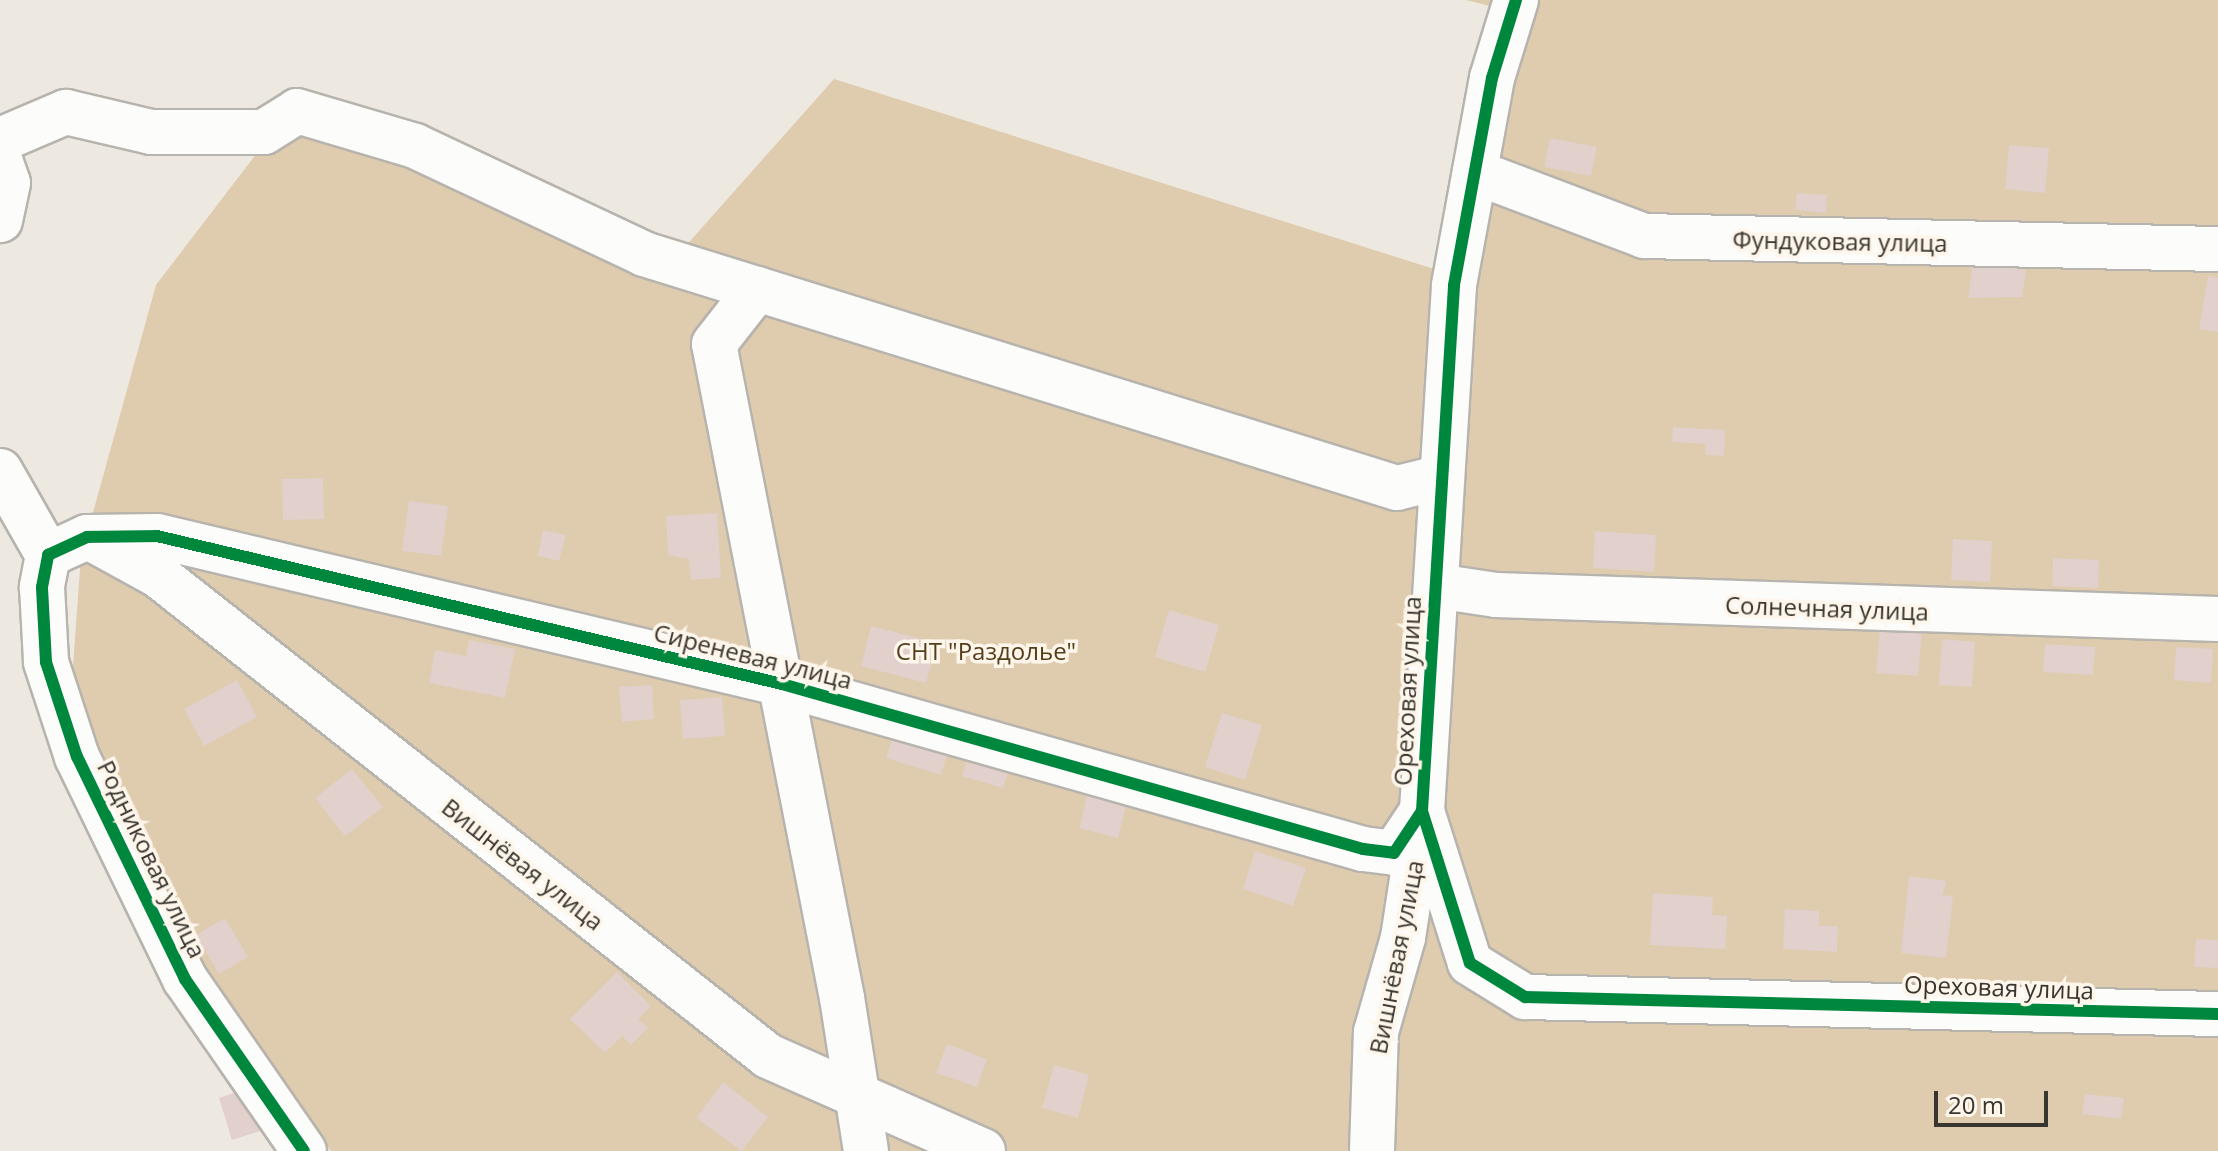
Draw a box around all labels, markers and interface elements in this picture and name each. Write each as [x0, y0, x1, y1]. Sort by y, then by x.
street label: Фундуковая улица [1732, 225, 1948, 257]
street label: Солнечная улица [1725, 590, 1929, 626]
street label: Ореховая улица [1388, 595, 1426, 787]
street label: Сиреневая улица [651, 617, 855, 695]
park label: СНТ "Раздолье" [896, 637, 1076, 665]
street label: Родниковая улица [92, 756, 212, 962]
street label: Вишнёвая улица [437, 792, 609, 936]
street label: Вишнёвая улица [1363, 858, 1429, 1056]
street label: Ореховая улица [1904, 969, 2094, 1005]
scale bar [1938, 1075, 2052, 1125]
text: 20 m [1948, 1088, 2004, 1121]

